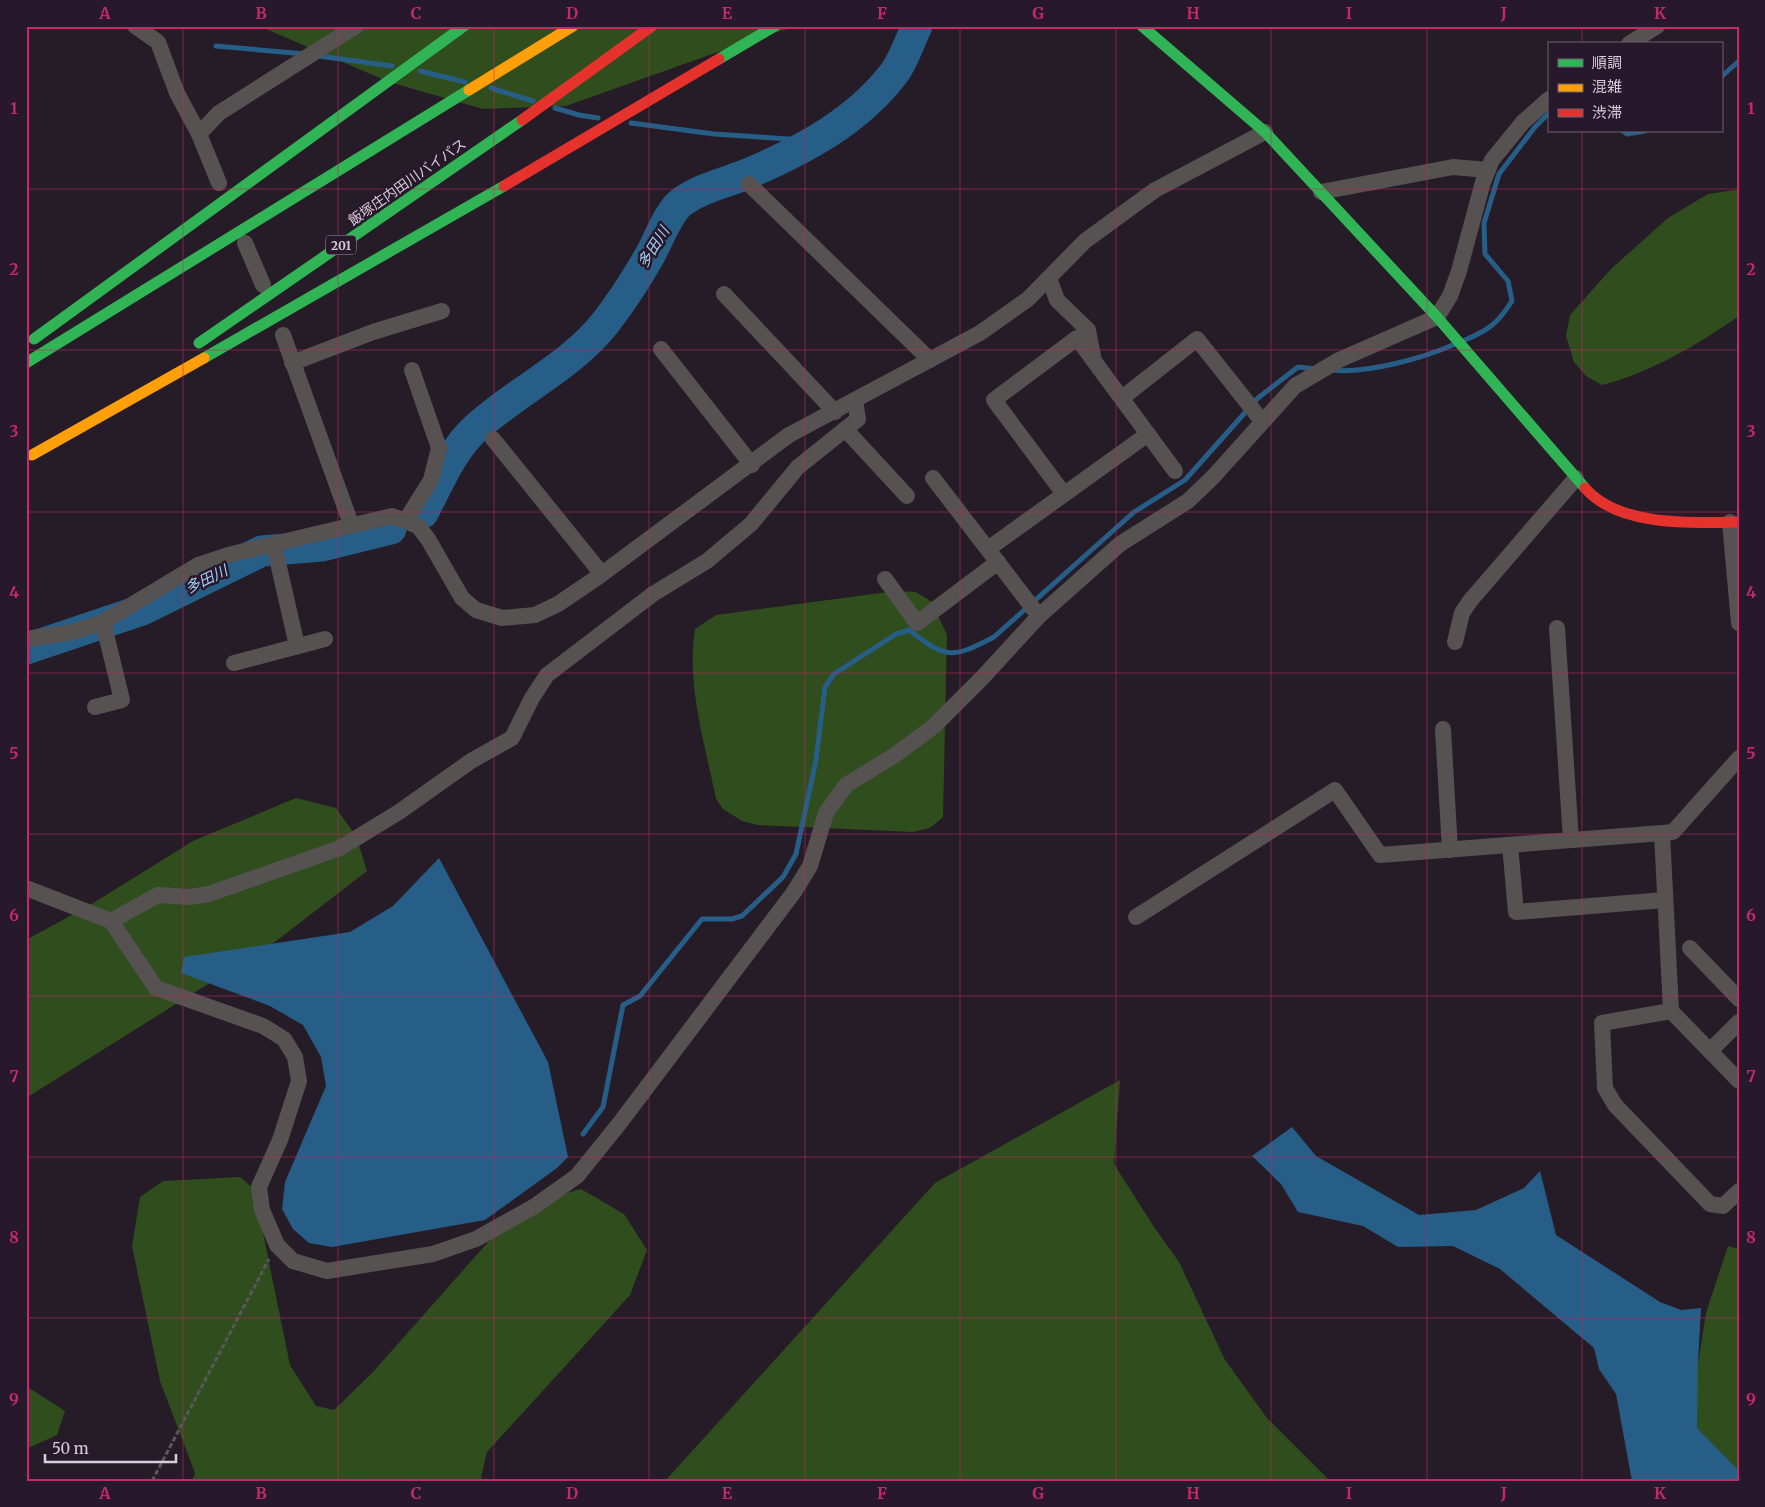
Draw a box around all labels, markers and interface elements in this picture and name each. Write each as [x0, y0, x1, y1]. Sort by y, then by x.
text: A [98, 3, 111, 23]
text: B [255, 3, 267, 23]
text: C [411, 3, 421, 23]
text: D [566, 3, 578, 23]
text: E [722, 3, 733, 23]
text: F [877, 3, 887, 23]
text: G [1032, 3, 1044, 23]
text: H [1186, 3, 1200, 23]
text: I [1346, 3, 1352, 23]
text: J [1500, 3, 1507, 23]
text: K [1654, 3, 1666, 23]
legend [1548, 42, 1722, 132]
text: 順調 [1592, 53, 1622, 72]
text: 混雑 [1592, 77, 1622, 96]
text: 1 [10, 98, 18, 118]
text: 1 [1747, 98, 1755, 118]
text: 渋滞 [1592, 103, 1622, 122]
street label: 飯塚庄内田川バイパス [345, 135, 469, 229]
water label: 多田川 [633, 221, 674, 271]
road number: 201 [326, 236, 356, 254]
text: 2 [9, 259, 19, 279]
text: 2 [1746, 259, 1756, 279]
text: 3 [9, 421, 19, 441]
text: 3 [1746, 421, 1756, 441]
water label: 多田川 [182, 560, 232, 597]
text: 4 [9, 582, 19, 602]
text: 4 [1746, 582, 1756, 602]
text: 5 [9, 743, 19, 763]
text: 5 [1746, 743, 1756, 763]
text: 6 [9, 905, 19, 925]
text: 6 [1746, 905, 1756, 925]
text: 7 [9, 1066, 19, 1086]
text: 7 [1746, 1066, 1756, 1086]
text: 8 [9, 1227, 19, 1247]
text: 8 [1746, 1227, 1756, 1247]
text: 9 [9, 1389, 19, 1409]
text: 9 [1746, 1389, 1756, 1409]
scale bar [45, 1432, 176, 1464]
text: 50 m [52, 1439, 89, 1458]
text: A [98, 1483, 111, 1503]
text: B [255, 1483, 267, 1503]
text: C [411, 1483, 421, 1503]
text: D [566, 1483, 578, 1503]
text: E [722, 1483, 733, 1503]
text: F [877, 1483, 887, 1503]
text: G [1032, 1483, 1044, 1503]
text: H [1186, 1483, 1200, 1503]
text: I [1346, 1483, 1352, 1503]
text: J [1500, 1483, 1507, 1503]
text: K [1654, 1483, 1666, 1503]

